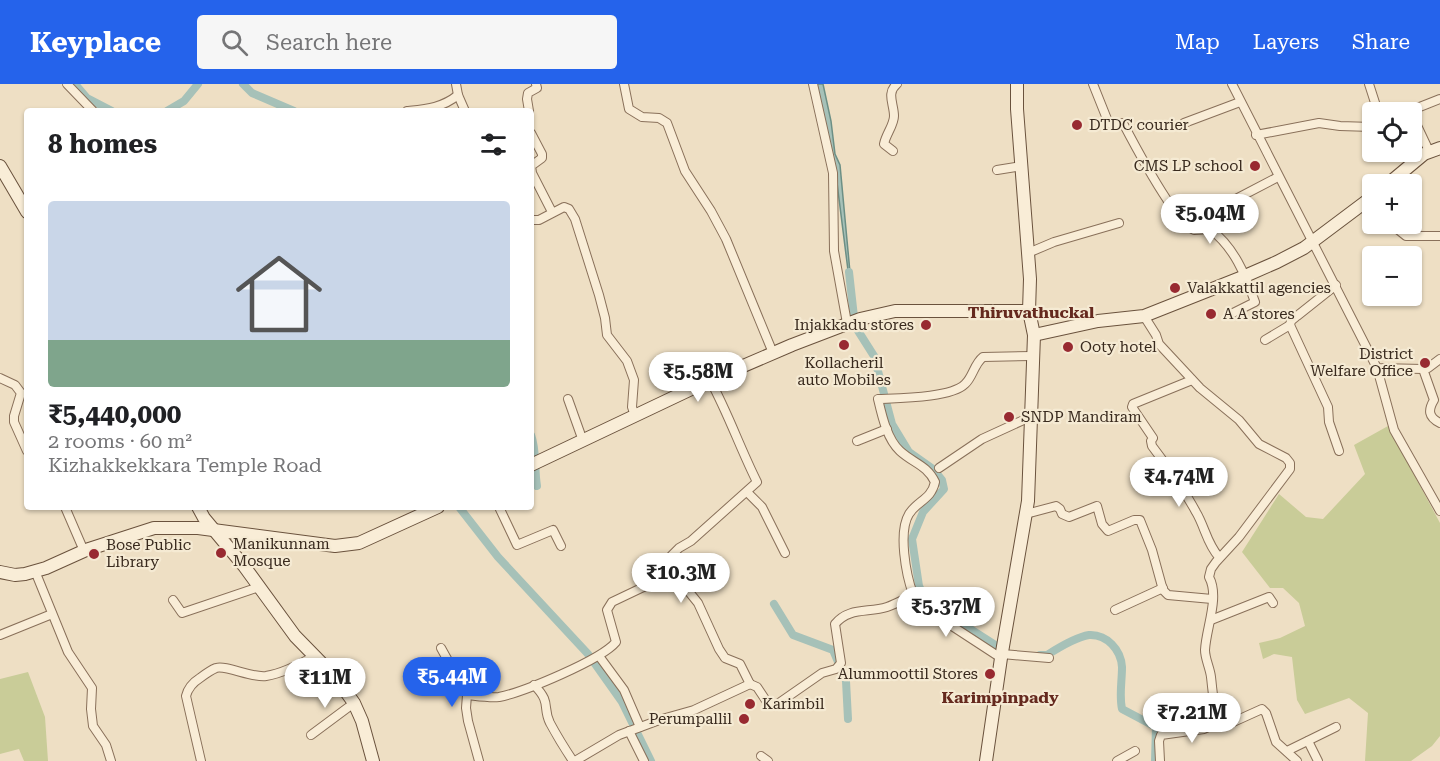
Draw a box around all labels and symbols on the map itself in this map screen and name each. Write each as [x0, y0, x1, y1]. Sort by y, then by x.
place label: DTDC courier [1089, 116, 1189, 134]
marker: DTDC courier [1070, 118, 1084, 132]
place label: CMS LP school [1134, 157, 1243, 175]
marker: CMS LP school [1248, 159, 1262, 173]
pin: ₹5.04M [1161, 194, 1259, 245]
place label: Valakkattil agencies [1187, 279, 1331, 297]
marker: Valakkattil agencies [1168, 281, 1182, 295]
district label: Thiruvathuckal [968, 303, 1095, 322]
place label: A A stores [1223, 305, 1295, 323]
marker: A A stores [1204, 307, 1218, 321]
place label: Injakkadu stores [794, 316, 914, 334]
marker: Injakkadu stores [919, 318, 933, 332]
marker: Kollacheril auto Mobiles [837, 338, 851, 352]
place label: Ooty hotel [1080, 338, 1157, 356]
marker: Ooty hotel [1061, 340, 1075, 354]
place label: District Welfare Office [1310, 345, 1413, 380]
pin: ₹5.58M [649, 352, 747, 403]
place label: Kollacheril auto Mobiles [797, 354, 891, 389]
marker: District Welfare Office [1418, 356, 1432, 370]
place label: SNDP Mandiram [1021, 408, 1142, 426]
marker: SNDP Mandiram [1002, 410, 1016, 424]
pin: ₹4.74M [1130, 457, 1228, 508]
place label: Manikunnam Mosque [233, 535, 330, 570]
place label: Bose Public Library [106, 536, 191, 571]
marker: Manikunnam Mosque [214, 546, 228, 560]
marker: Bose Public Library [87, 547, 101, 561]
pin: ₹10.3M [632, 553, 730, 604]
pin: ₹5.37M [897, 587, 995, 638]
pin: ₹5.44M [403, 657, 501, 708]
pin: ₹11M [289, 658, 361, 709]
place label: Alummoottil Stores [838, 665, 978, 683]
marker: Alummoottil Stores [983, 667, 997, 681]
district label: Karimpinpady [941, 688, 1059, 707]
pin: ₹7.21M [1143, 693, 1241, 744]
place label: Karimbil [762, 695, 825, 713]
marker: Karimbil [743, 697, 757, 711]
place label: Perumpallil [649, 710, 732, 728]
marker: Perumpallil [737, 712, 751, 726]

